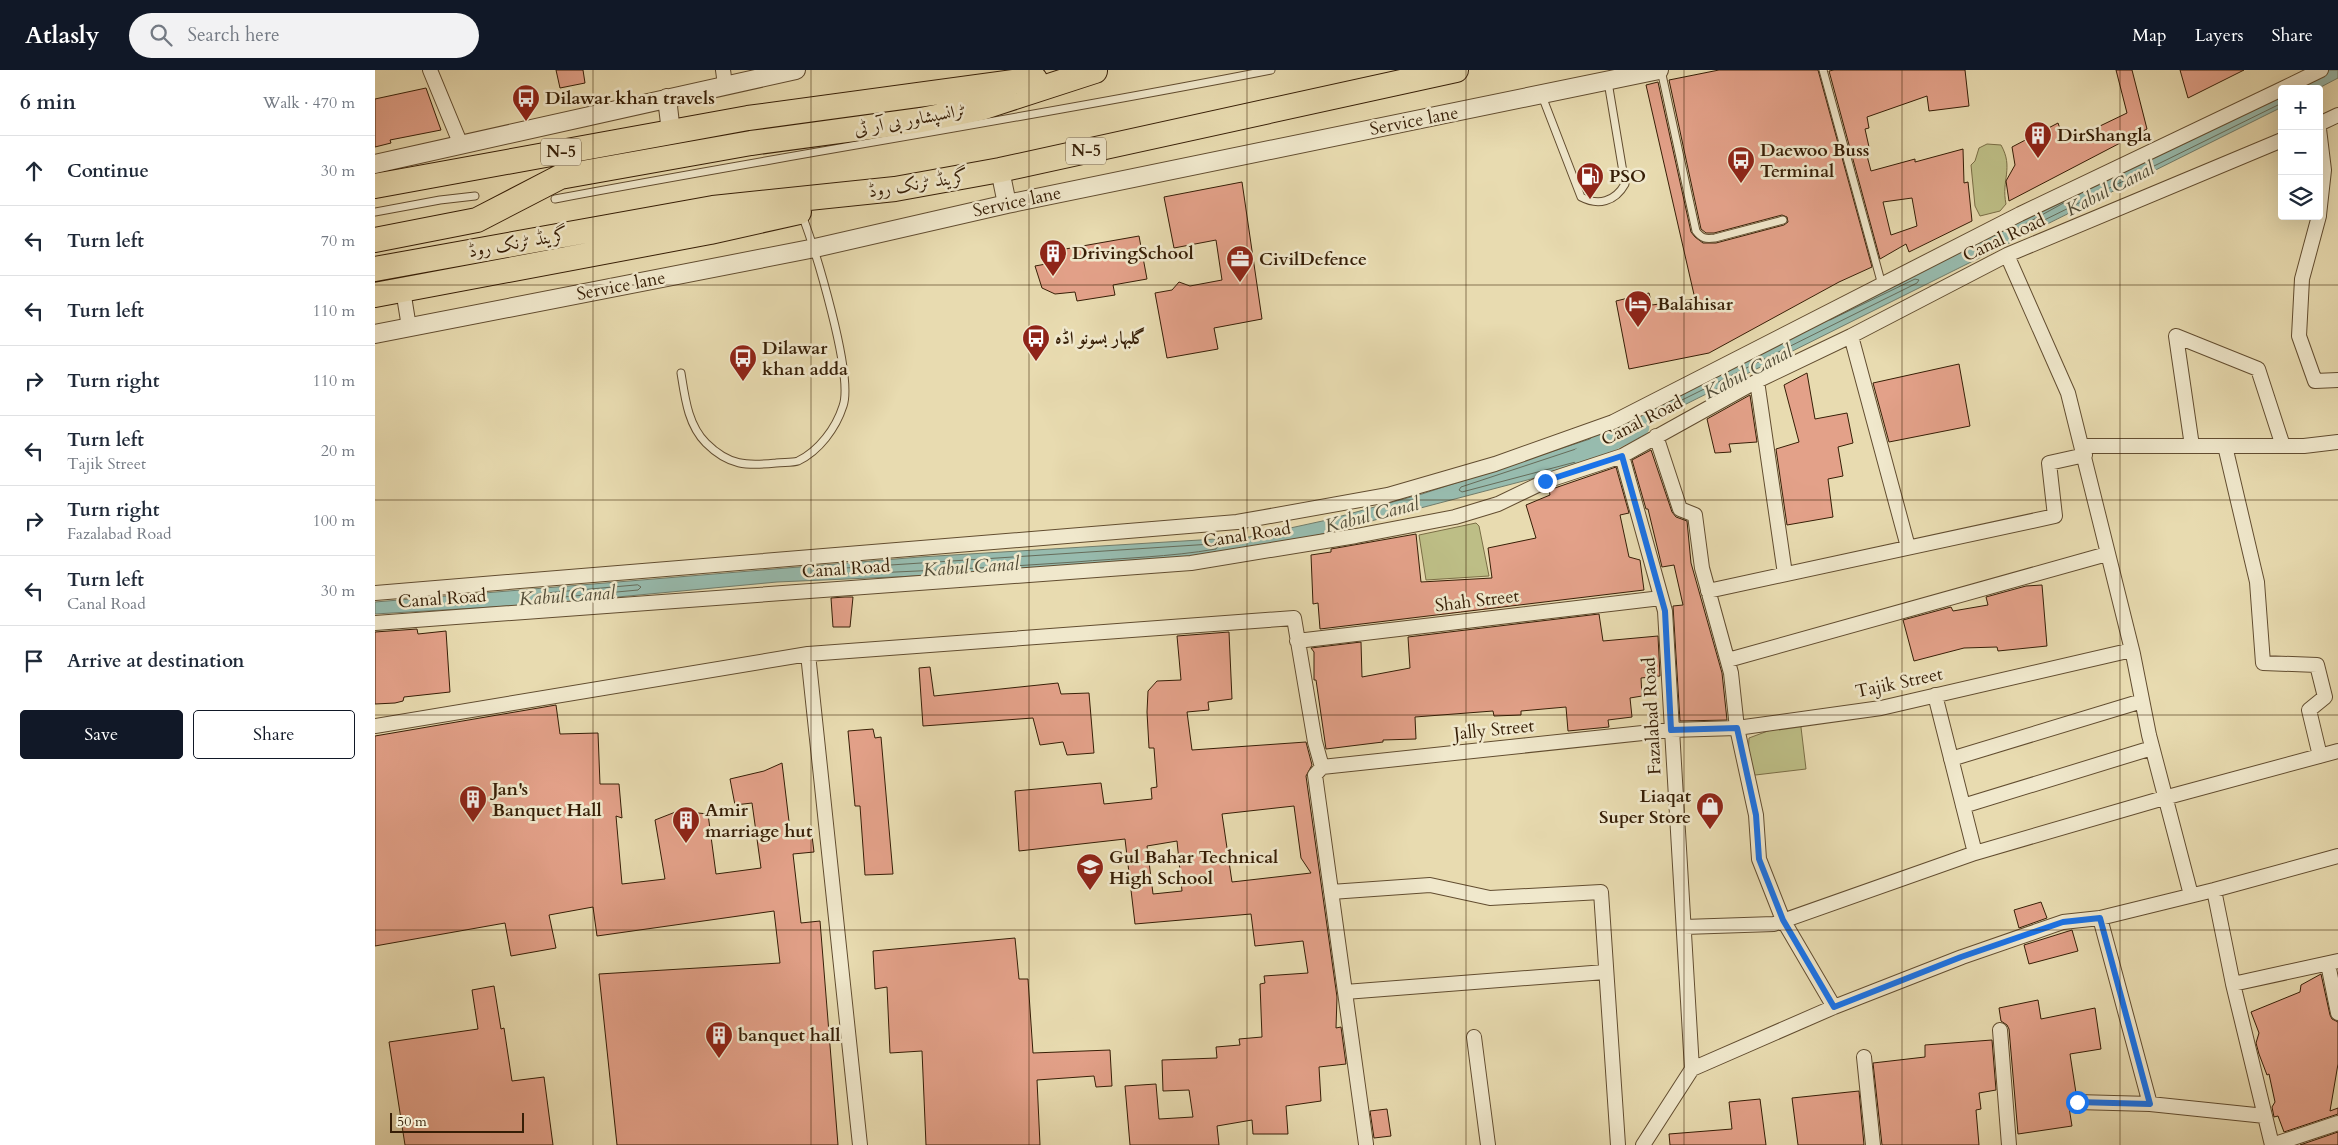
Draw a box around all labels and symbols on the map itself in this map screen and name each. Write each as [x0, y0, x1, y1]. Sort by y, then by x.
bus stop icon: Dilawar khan travels [511, 83, 541, 122]
place label: Dilawar khan travels [545, 86, 715, 111]
street label: ٹرانسپشاور بی آر ٹی [852, 98, 968, 142]
street label: Service lane [1367, 100, 1461, 142]
building icon: DirShangla [2023, 120, 2053, 159]
place label: DirShangla [2057, 123, 2152, 148]
road number: N-5 [541, 138, 581, 165]
road number: N-5 [1066, 138, 1106, 164]
place label: Daewoo Buss Terminal [1760, 138, 1870, 184]
bus stop icon: Daewoo Buss Terminal [1726, 145, 1756, 184]
water label: Kabul Canal [2061, 155, 2160, 223]
fuel station icon: PSO [1575, 161, 1605, 200]
street label: گرینڈ ٹرنک روڈ [866, 164, 970, 204]
place label: PSO [1609, 164, 1646, 189]
street label: Service lane [970, 180, 1064, 224]
street label: Canal Road [1959, 208, 2050, 268]
street label: گرینڈ ٹرنک روڈ [466, 222, 570, 264]
building icon: DrivingSchool [1038, 238, 1068, 277]
place label: DrivingSchool [1072, 241, 1194, 266]
office icon: CivilDefence [1225, 244, 1255, 283]
place label: CivilDefence [1259, 247, 1367, 272]
street label: Service lane [574, 265, 668, 307]
hotel icon: Balahisar [1623, 289, 1653, 328]
place label: Balahisar [1657, 292, 1734, 317]
bus stop icon: گلبہار بسونو اڈہ [1021, 323, 1051, 362]
place label: گلبہار بسونو اڈہ [1055, 326, 1146, 351]
place label: Dilawar khan adda [762, 336, 848, 382]
water label: Kabul Canal [1699, 338, 1798, 406]
bus stop icon: Dilawar khan adda [728, 343, 758, 382]
street label: Canal Road [1597, 390, 1687, 452]
route end [1534, 470, 1557, 493]
water label: Kabul Canal [1322, 490, 1423, 539]
street label: Canal Road [1201, 516, 1293, 554]
water label: Kabul Canal [922, 551, 1021, 583]
street label: Canal Road [801, 553, 891, 585]
water label: Kabul Canal [518, 580, 617, 612]
street label: Canal Road [397, 583, 487, 615]
street label: Shah Street [1433, 583, 1521, 619]
street label: Fazalabad Road [1636, 656, 1668, 775]
street label: Tajik Street [1853, 661, 1945, 704]
street label: Jally Street [1450, 713, 1536, 747]
place label: Jan's Banquet Hall [489, 777, 602, 823]
building icon: Jan's Banquet Hall [458, 784, 488, 823]
place label: Liaqat Super Store [1599, 784, 1692, 830]
shop icon: Liaqat Super Store [1695, 791, 1725, 830]
place label: Amir marriage hut [705, 798, 813, 844]
building icon: Amir marriage hut [671, 805, 701, 844]
place label: Gul Bahar Technical High School [1109, 845, 1278, 891]
school or university icon: Gul Bahar Technical High School [1075, 852, 1105, 891]
building icon: banquet hall [704, 1020, 734, 1059]
place label: banquet hall [738, 1023, 840, 1048]
route start [2066, 1091, 2089, 1114]
scale bar [390, 1110, 524, 1133]

